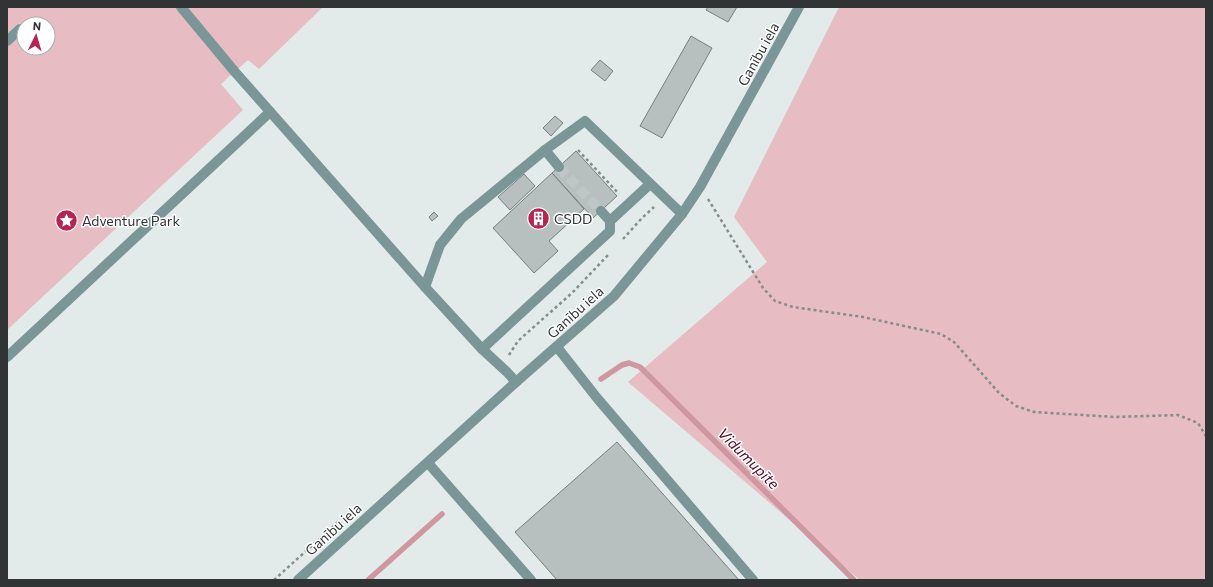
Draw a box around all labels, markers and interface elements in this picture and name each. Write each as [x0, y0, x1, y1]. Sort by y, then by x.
north arrow [16, 16, 56, 56]
text: N [32, 19, 42, 32]
street label: Ganību iela [734, 19, 782, 89]
building icon: CSDD [525, 205, 551, 231]
place icon: Adventure Park [53, 207, 79, 233]
place label: CSDD [554, 210, 592, 227]
place label: Adventure Park [82, 212, 180, 229]
street label: Ganību iela [543, 282, 607, 342]
water label: Vidumupīte [715, 424, 783, 492]
street label: Ganību iela [301, 499, 365, 559]

